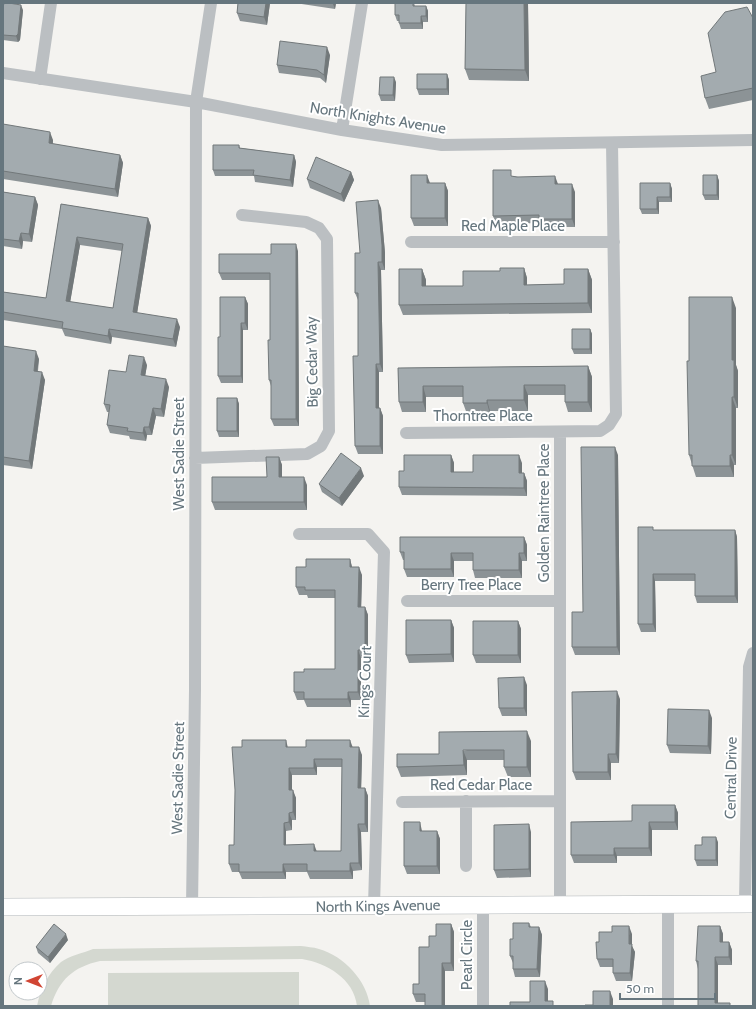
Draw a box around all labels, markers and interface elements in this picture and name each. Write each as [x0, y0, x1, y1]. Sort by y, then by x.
street label: North Knights Avenue [309, 98, 448, 138]
street label: Red Maple Place [461, 217, 565, 235]
street label: Big Cedar Way [302, 316, 322, 408]
street label: West Sadie Street [170, 398, 188, 511]
street label: Thorntree Place [433, 407, 533, 425]
street label: Golden Raintree Place [535, 443, 553, 583]
street label: Berry Tree Place [421, 576, 522, 594]
street label: Kings Court [355, 646, 375, 718]
street label: West Sadie Street [168, 721, 188, 835]
street label: Central Drive [721, 736, 741, 819]
street label: Red Cedar Place [430, 776, 532, 794]
street label: North Kings Avenue [315, 896, 441, 916]
street label: Pearl Circle [458, 920, 476, 990]
north arrow [8, 961, 48, 1001]
scale bar [620, 975, 715, 1001]
text: N [11, 977, 25, 985]
text: 50 m [626, 981, 654, 996]

